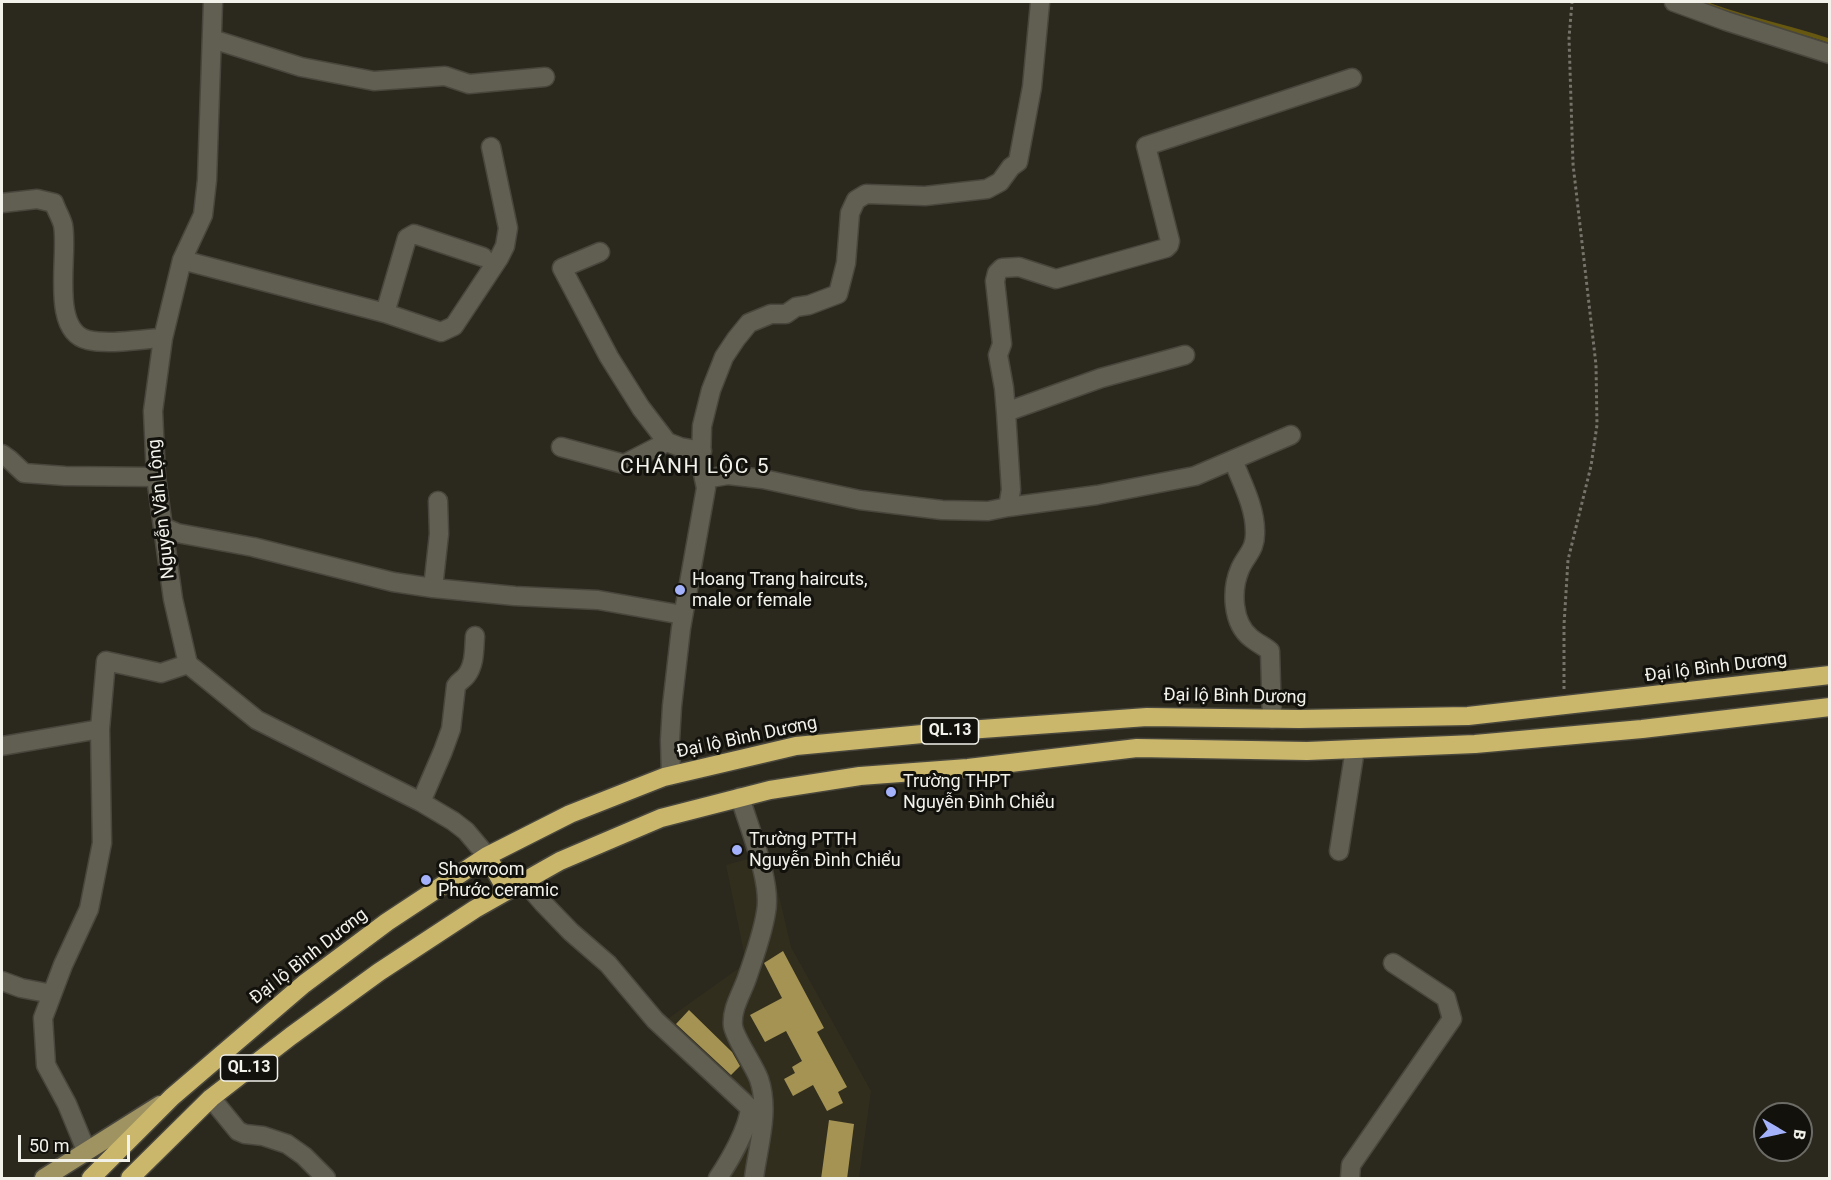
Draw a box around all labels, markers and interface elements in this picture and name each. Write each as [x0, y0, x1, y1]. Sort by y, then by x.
street label: Nguyễn Văn Lộng [144, 438, 180, 580]
district label: CHÁNH LỘC 5 [620, 455, 770, 481]
place label: Hoang Trang haircuts, male or female [692, 569, 868, 612]
marker: Hoang Trang haircuts, male or female [673, 583, 687, 597]
street label: Đại lộ Bình Dương [1644, 649, 1788, 687]
street label: Đại lộ Bình Dương [1163, 685, 1307, 709]
street label: Đại lộ Bình Dương [675, 713, 819, 763]
road number: QL.13 [922, 718, 978, 744]
place label: Trường THPT Nguyễn Đình Chiểu [903, 771, 1055, 814]
marker: Trường THPT Nguyễn Đình Chiểu [884, 785, 898, 799]
place label: Trường PTTH Nguyễn Đình Chiểu [749, 829, 901, 872]
marker: Trường PTTH Nguyễn Đình Chiểu [730, 843, 744, 857]
place label: Showroom Phước ceramic [438, 859, 559, 902]
marker: Showroom Phước ceramic [419, 873, 433, 887]
street label: Đại lộ Bình Dương [246, 904, 372, 1010]
road number: QL.13 [220, 1055, 278, 1081]
north arrow [1753, 1102, 1813, 1162]
scale bar [21, 1123, 134, 1161]
text: B [1789, 1128, 1809, 1141]
text: 50 m [29, 1135, 69, 1156]

